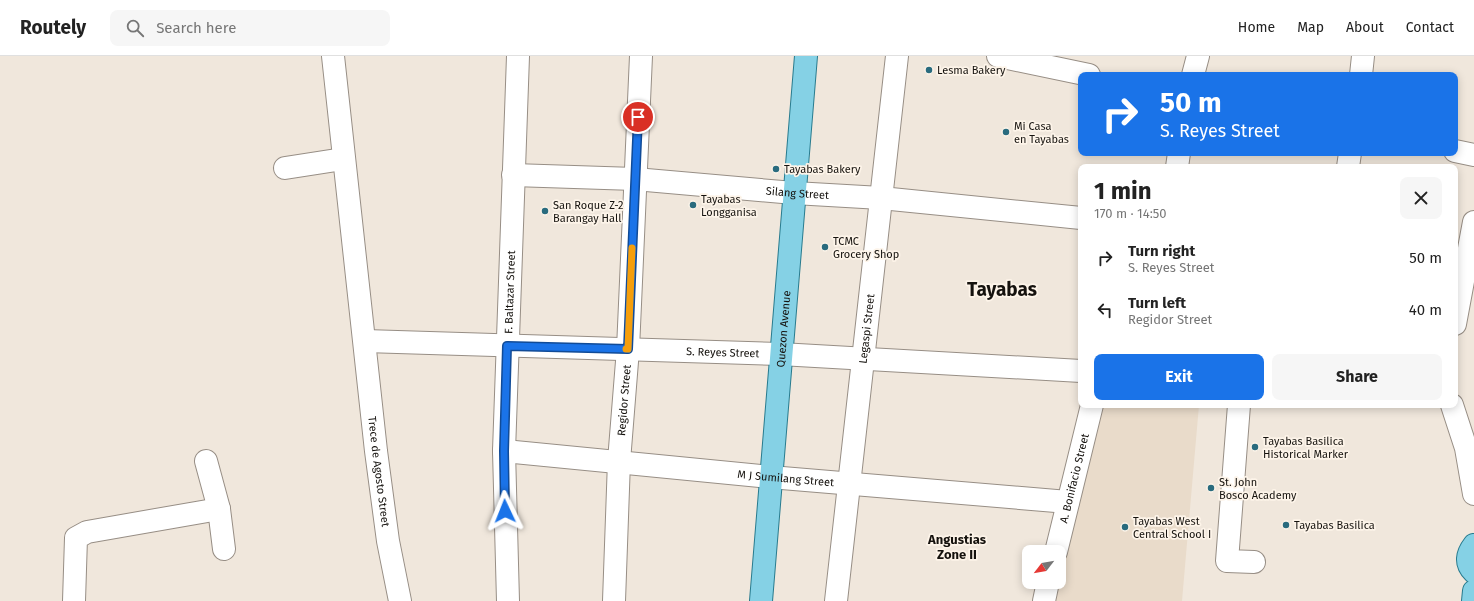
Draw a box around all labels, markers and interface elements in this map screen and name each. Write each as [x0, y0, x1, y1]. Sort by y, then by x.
search box [110, 10, 390, 46]
text: Routely [20, 16, 86, 39]
icon: search [124, 17, 146, 39]
text: Search here [156, 19, 236, 37]
text: Home [1238, 19, 1275, 36]
text: Map [1297, 19, 1324, 36]
text: About [1346, 19, 1384, 36]
text: Contact [1406, 19, 1454, 36]
place label: Lesma Bakery [937, 64, 1006, 77]
marker: Lesma Bakery [924, 65, 934, 75]
text: 50 m [1160, 86, 1222, 119]
icon: right [1094, 88, 1146, 140]
pin [621, 100, 655, 134]
icon: arrive [627, 106, 649, 128]
place label: Mi Casa en Tayabas [1014, 120, 1069, 146]
text: S. Reyes Street [1160, 120, 1280, 142]
marker: Mi Casa en Tayabas [1001, 127, 1011, 137]
place label: Tayabas Bakery [784, 163, 861, 176]
marker: Tayabas Bakery [771, 164, 781, 174]
text: 1 min [1094, 177, 1152, 205]
button: close [1400, 177, 1442, 219]
street label: Silang Street [765, 184, 829, 201]
place label: Tayabas Longganisa [701, 193, 757, 219]
place label: San Roque Z-2 Barangay Hall [553, 199, 624, 225]
marker: Tayabas Longganisa [688, 200, 698, 210]
marker: San Roque Z-2 Barangay Hall [540, 206, 550, 216]
text: 170 m · 14:50 [1094, 206, 1167, 221]
place label: TCMC Grocery Shop [833, 235, 899, 261]
marker: TCMC Grocery Shop [820, 242, 830, 252]
text: Turn right [1128, 242, 1195, 260]
icon: right [1094, 247, 1116, 269]
text: 50 m [1409, 249, 1442, 267]
street label: F. Baltazar Street [502, 250, 518, 334]
text: S. Reyes Street [1128, 260, 1215, 275]
district label: Tayabas [967, 278, 1037, 301]
street label: Quezon Avenue [774, 290, 793, 368]
street label: Legaspi Street [856, 293, 877, 364]
text: Turn left [1128, 294, 1186, 312]
icon: left [1094, 299, 1116, 321]
text: 40 m [1409, 301, 1442, 319]
text: Regidor Street [1128, 312, 1212, 327]
street label: S. Reyes Street [686, 345, 760, 360]
button: Exit [1094, 354, 1264, 400]
button: Share [1272, 354, 1442, 400]
street label: Regidor Street [615, 364, 633, 436]
street label: Trece de Agosto Street [366, 416, 393, 527]
street label: A. Bonifacio Street [1057, 432, 1091, 524]
place label: Tayabas Basilica Historical Marker [1263, 435, 1349, 461]
marker: Tayabas Basilica Historical Marker [1250, 442, 1260, 452]
street label: M J Sumilang Street [737, 467, 835, 489]
place label: St. John Bosco Academy [1219, 476, 1297, 502]
marker: St. John Bosco Academy [1206, 483, 1216, 493]
position arrow [484, 490, 526, 532]
place label: Tayabas West Central School I [1133, 515, 1211, 541]
place label: Tayabas Basilica [1294, 519, 1375, 532]
marker: Tayabas Basilica [1281, 520, 1291, 530]
marker: Tayabas West Central School I [1120, 522, 1130, 532]
district label: Angustias Zone II [927, 532, 987, 562]
north arrow [1022, 545, 1066, 589]
map controls [1022, 545, 1066, 589]

